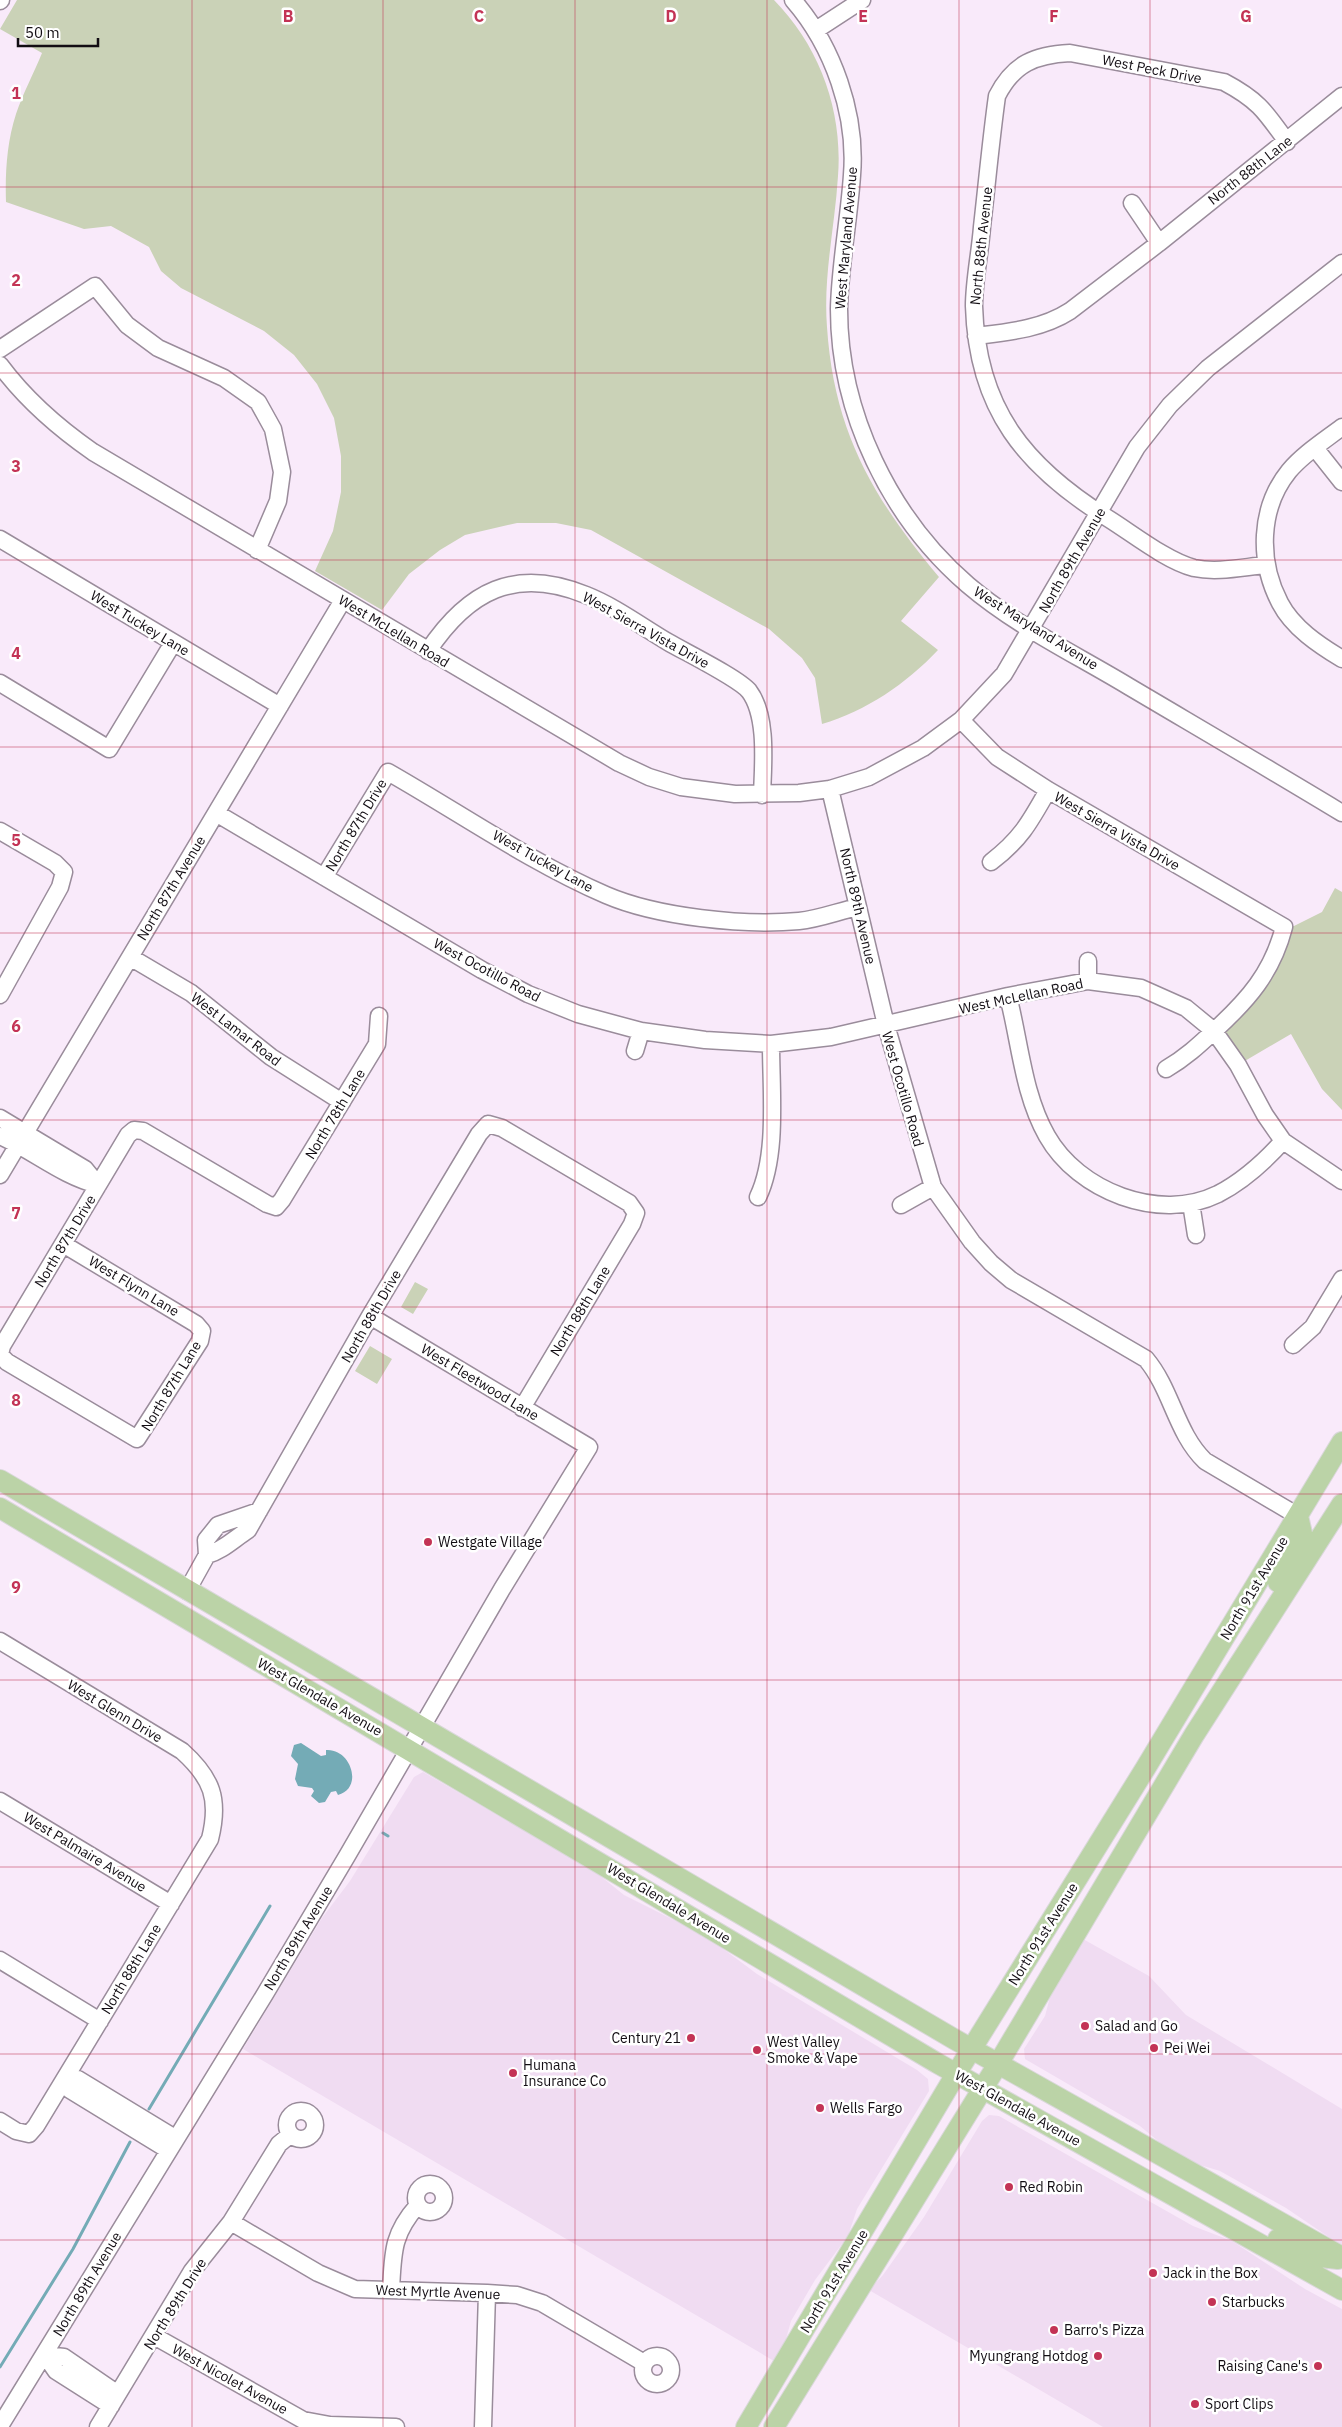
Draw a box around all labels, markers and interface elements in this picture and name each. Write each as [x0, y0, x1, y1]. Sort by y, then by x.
text: B [283, 6, 294, 26]
text: C [474, 6, 484, 26]
text: D [665, 6, 677, 26]
text: E [858, 6, 868, 26]
text: F [1049, 6, 1059, 26]
text: G [1240, 6, 1252, 26]
scale bar [18, 15, 98, 47]
text: 50 m [25, 23, 60, 42]
street label: West Peck Drive [1101, 51, 1204, 88]
text: 1 [11, 83, 21, 103]
street label: North 88th Lane [1204, 131, 1296, 209]
street label: West Maryland Avenue [831, 165, 861, 310]
street label: North 88th Avenue [966, 186, 996, 306]
text: 2 [11, 270, 21, 290]
text: 3 [11, 456, 21, 476]
street label: North 89th Avenue [1034, 504, 1110, 616]
street label: West Maryland Avenue [970, 582, 1102, 674]
street label: West Tuckey Lane [87, 586, 193, 660]
street label: West Sierra Vista Drive [579, 588, 713, 672]
street label: West McLellan Road [335, 591, 453, 671]
text: 4 [11, 643, 21, 663]
street label: North 87th Drive [321, 775, 391, 874]
street label: West Sierra Vista Drive [1051, 788, 1183, 874]
street label: West Tuckey Lane [490, 826, 597, 896]
text: 5 [11, 830, 21, 850]
street label: North 87th Avenue [133, 832, 209, 944]
street label: North 89th Avenue [836, 846, 880, 966]
street label: West Ocotillo Road [430, 934, 544, 1006]
street label: West McLellan Road [957, 974, 1085, 1018]
street label: West Lamar Road [187, 988, 285, 1070]
text: 6 [11, 1016, 21, 1036]
street label: West Ocotillo Road [878, 1029, 928, 1149]
street label: North 78th Lane [301, 1065, 369, 1162]
street label: North 87th Drive [30, 1191, 100, 1290]
text: 7 [11, 1203, 21, 1223]
street label: West Flynn Lane [85, 1252, 183, 1320]
street label: North 88th Lane [546, 1262, 614, 1359]
street label: North 88th Drive [337, 1266, 405, 1366]
street label: North 87th Lane [137, 1337, 205, 1434]
street label: West Fleetwood Lane [418, 1340, 543, 1425]
text: 8 [11, 1390, 21, 1410]
place label: Westgate Village [438, 1533, 542, 1551]
street label: North 91st Avenue [1216, 1533, 1292, 1643]
marker: Westgate Village [422, 1536, 434, 1548]
text: 9 [11, 1577, 21, 1597]
street label: West Glendale Avenue [254, 1654, 386, 1740]
street label: West Glenn Drive [64, 1676, 166, 1747]
street label: West Palmaire Avenue [20, 1808, 150, 1896]
street label: West Glendale Avenue [604, 1859, 734, 1947]
street label: North 91st Avenue [1004, 1879, 1082, 1989]
street label: North 89th Avenue [260, 1882, 336, 1994]
street label: North 88th Lane [97, 1920, 165, 2017]
place label: Salad and Go [1095, 2017, 1178, 2035]
marker: Salad and Go [1079, 2020, 1091, 2032]
place label: Century 21 [611, 2029, 681, 2047]
marker: Century 21 [685, 2032, 697, 2044]
place label: West Valley Smoke & Vape [767, 2033, 858, 2067]
place label: Pei Wei [1164, 2039, 1210, 2057]
marker: Pei Wei [1148, 2042, 1160, 2054]
marker: West Valley Smoke & Vape [751, 2044, 763, 2056]
place label: Humana Insurance Co [523, 2056, 606, 2090]
street label: West Glendale Avenue [952, 2066, 1084, 2150]
marker: Humana Insurance Co [507, 2067, 519, 2079]
place label: Wells Fargo [830, 2099, 902, 2117]
marker: Wells Fargo [814, 2102, 826, 2114]
place label: Red Robin [1019, 2178, 1083, 2196]
marker: Red Robin [1003, 2181, 1015, 2193]
street label: North 91st Avenue [796, 2226, 872, 2336]
street label: North 89th Avenue [49, 2228, 125, 2340]
street label: North 89th Drive [140, 2255, 211, 2353]
place label: Jack in the Box [1163, 2264, 1258, 2282]
marker: Jack in the Box [1147, 2267, 1159, 2279]
street label: West Myrtle Avenue [375, 2281, 501, 2303]
place label: Starbucks [1222, 2293, 1285, 2311]
marker: Starbucks [1206, 2296, 1218, 2308]
place label: Barro's Pizza [1064, 2321, 1145, 2339]
marker: Barro's Pizza [1048, 2324, 1060, 2336]
street label: West Nicolet Avenue [169, 2340, 291, 2418]
place label: Myungrang Hotdog [969, 2347, 1089, 2365]
marker: Myungrang Hotdog [1092, 2350, 1104, 2362]
place label: Raising Cane's [1218, 2357, 1308, 2375]
marker: Raising Cane's [1312, 2360, 1324, 2372]
place label: Sport Clips [1205, 2395, 1274, 2413]
marker: Sport Clips [1189, 2398, 1201, 2410]

